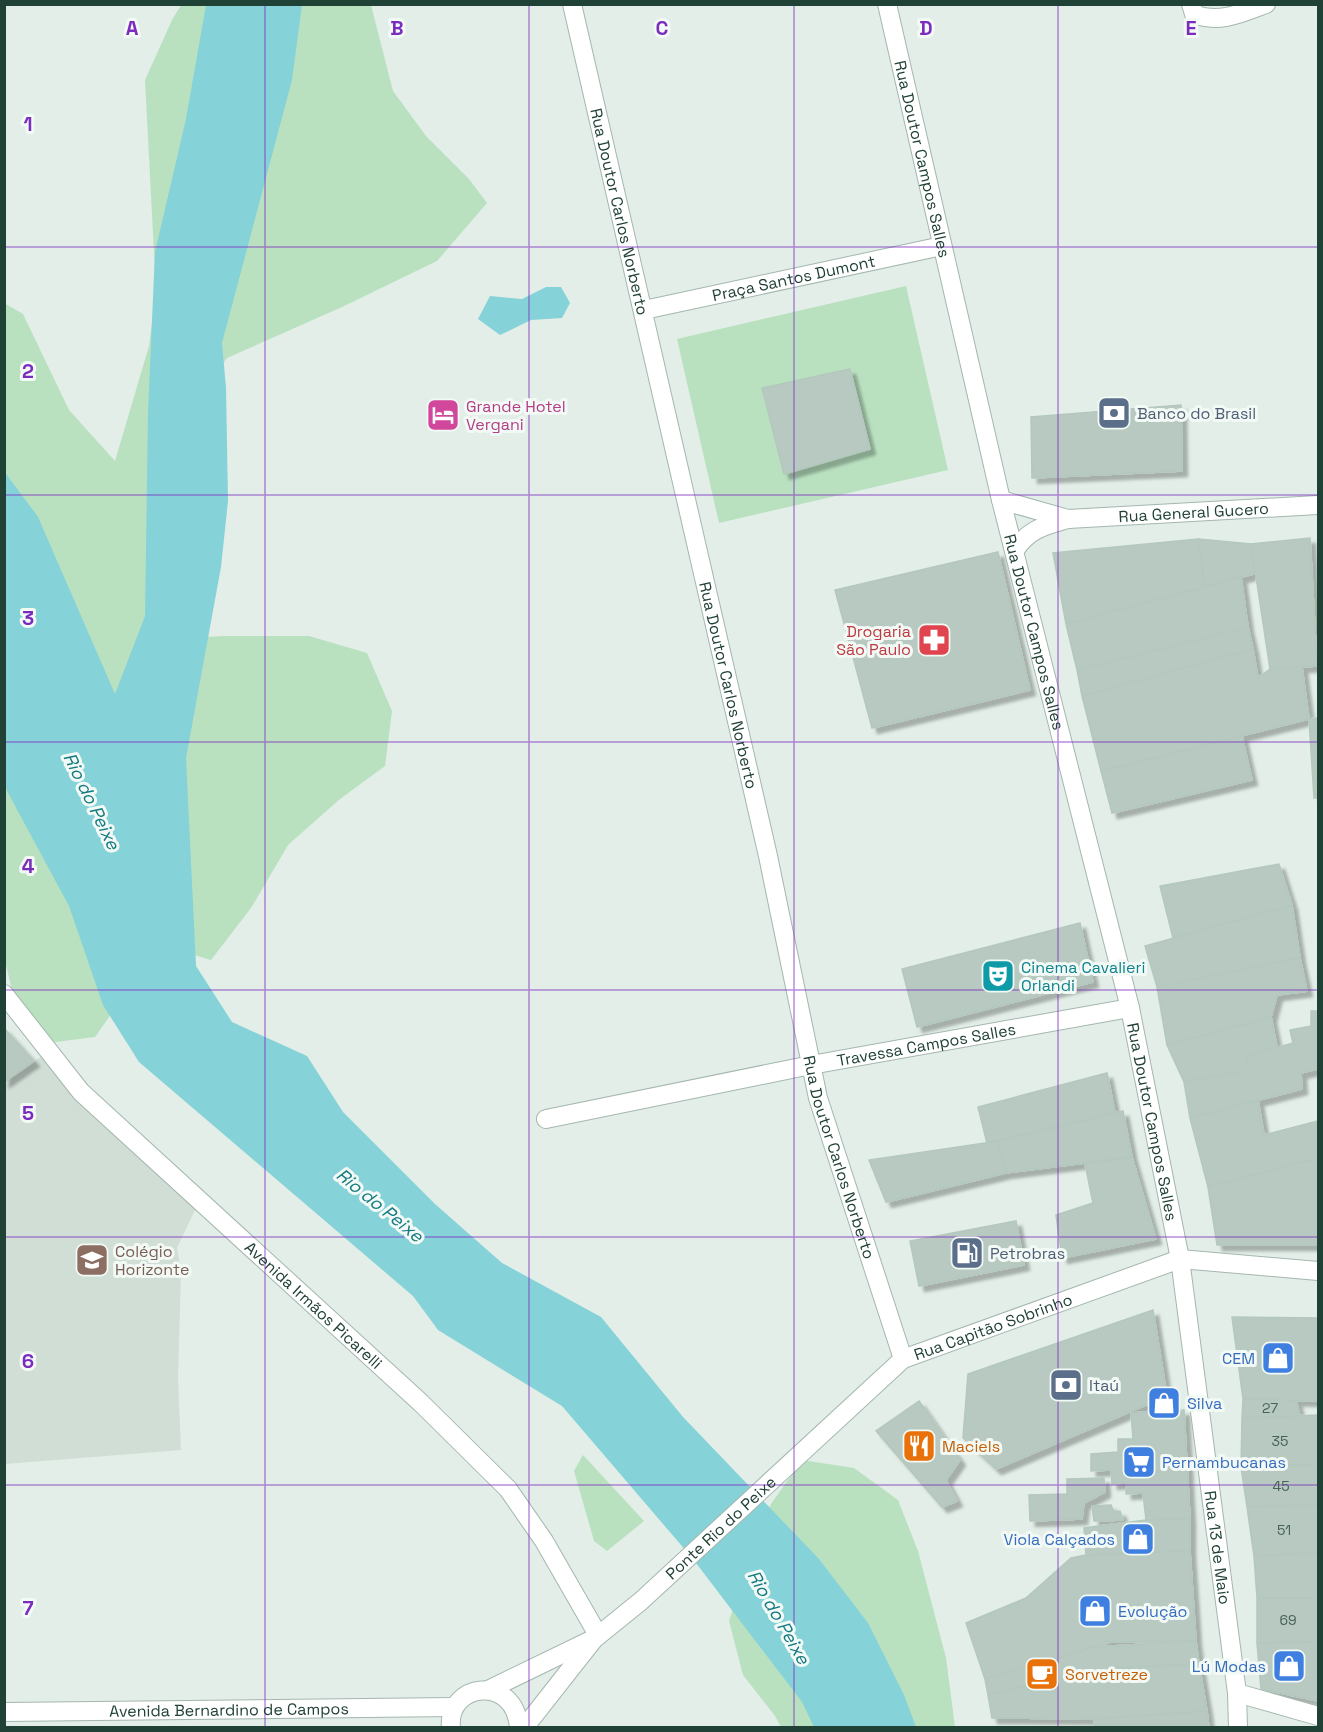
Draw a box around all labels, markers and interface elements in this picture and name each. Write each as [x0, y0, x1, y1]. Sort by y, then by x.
text: A [126, 15, 139, 41]
text: B [390, 15, 404, 41]
text: C [656, 15, 669, 41]
text: D [919, 15, 933, 41]
text: E [1185, 15, 1197, 41]
street label: Rua Doutor Campos Salles [890, 58, 955, 259]
street label: Rua Doutor Carlos Norberto [586, 106, 654, 317]
text: 1 [23, 111, 33, 137]
street label: Praça Santos Dumont [710, 250, 877, 306]
text: 2 [22, 358, 34, 384]
bank icon: Banco do Brasil [1096, 395, 1132, 431]
place label: Grande Hotel Vergani [466, 396, 566, 435]
hotel icon: Grande Hotel Vergani [425, 397, 461, 433]
place label: Banco do Brasil [1137, 403, 1256, 424]
street label: Rua General Gucero [1118, 497, 1269, 527]
street label: Rua Doutor Campos Salles [1000, 532, 1069, 732]
street label: Rua Doutor Carlos Norberto [695, 580, 763, 791]
text: 3 [22, 605, 34, 631]
place label: Drogaria São Paulo [836, 621, 911, 660]
pharmacy icon: Drogaria São Paulo [916, 622, 952, 658]
water label: Rio do Peixe [59, 749, 126, 855]
text: 4 [22, 853, 35, 879]
place label: Cinema Cavalieri Orlandi [1021, 957, 1145, 996]
theatre icon: Cinema Cavalieri Orlandi [980, 958, 1016, 994]
street label: Travessa Campos Salles [835, 1018, 1017, 1071]
street label: Rua Doutor Campos Salles [1123, 1021, 1183, 1223]
street label: Rua Doutor Carlos Norberto [799, 1053, 880, 1262]
text: 5 [22, 1100, 34, 1126]
water label: Rio do Peixe [332, 1163, 429, 1248]
fuel station icon: Petrobras [949, 1235, 985, 1271]
street label: Avenida Irmãos Picarelli [240, 1237, 387, 1373]
place label: Colégio Horizonte [115, 1241, 189, 1280]
school or university icon: Colégio Horizonte [74, 1242, 110, 1278]
place label: Petrobras [990, 1243, 1065, 1264]
street label: Rua Capitão Sobrinho [911, 1288, 1075, 1365]
shop icon: CEM [1260, 1340, 1296, 1376]
text: 6 [22, 1348, 34, 1374]
place label: CEM [1222, 1348, 1255, 1369]
bank icon: Itaú [1048, 1367, 1084, 1403]
place label: Itaú [1089, 1375, 1119, 1396]
shop icon: Silva [1146, 1385, 1182, 1421]
place label: Silva [1187, 1393, 1222, 1414]
house number: 27 [1262, 1399, 1278, 1417]
restaurant icon: Maciels [901, 1428, 937, 1464]
house number: 35 [1272, 1432, 1288, 1450]
place label: Maciels [942, 1436, 1000, 1457]
supermarket icon: Pernambucanas [1121, 1444, 1157, 1480]
place label: Pernambucanas [1162, 1452, 1286, 1473]
street label: Ponte Rio do Peixe [661, 1471, 780, 1584]
house number: 45 [1272, 1477, 1290, 1495]
street label: Rua 13 de Maio [1200, 1489, 1236, 1606]
shop icon: Viola Calçados [1120, 1521, 1156, 1557]
house number: 51 [1277, 1521, 1291, 1539]
place label: Viola Calçados [1003, 1529, 1115, 1550]
water label: Rio do Peixe [743, 1566, 816, 1669]
shop icon: Evolução [1077, 1593, 1113, 1629]
text: 7 [22, 1595, 34, 1621]
place label: Evolução [1118, 1601, 1187, 1622]
house number: 69 [1279, 1611, 1297, 1629]
shop icon: Lú Modas [1271, 1648, 1307, 1684]
cafe icon: Sorvetreze [1024, 1656, 1060, 1692]
place label: Lú Modas [1192, 1656, 1266, 1677]
place label: Sorvetreze [1065, 1664, 1148, 1685]
street label: Avenida Bernardino de Campos [109, 1698, 349, 1721]

